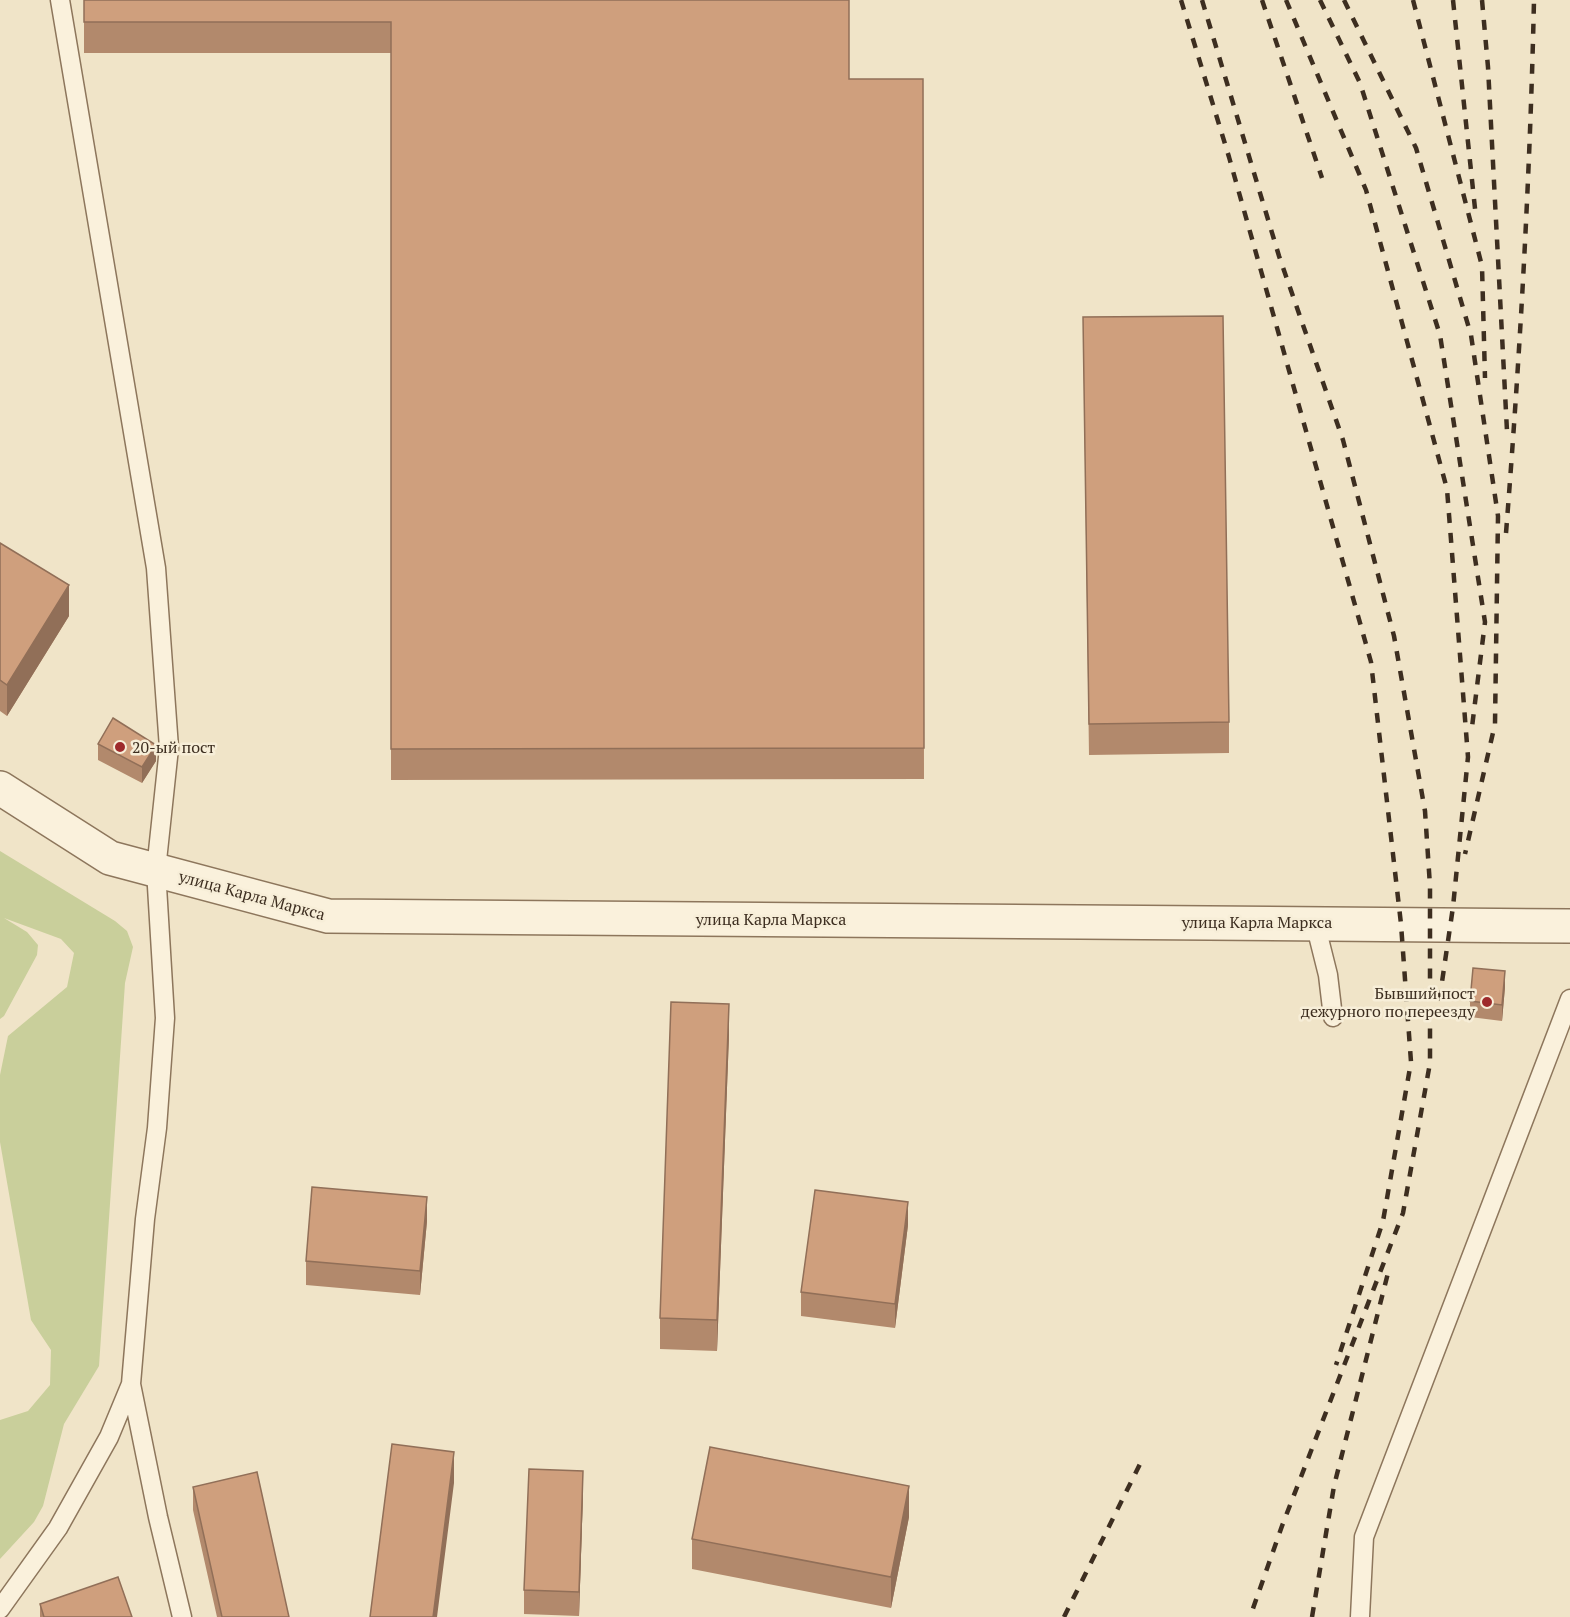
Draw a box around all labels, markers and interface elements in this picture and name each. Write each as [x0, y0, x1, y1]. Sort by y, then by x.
place label: 20-ый пост [132, 736, 215, 758]
marker: 20-ый пост [113, 740, 127, 754]
street label: улица Карла Маркса [175, 865, 328, 925]
street label: улица Карла Маркса [695, 908, 846, 930]
street label: улица Карла Маркса [1181, 911, 1332, 933]
place label: Бывший пост дежурного по переезду [1301, 982, 1476, 1022]
marker: Бывший пост дежурного по переезду [1480, 995, 1494, 1009]

